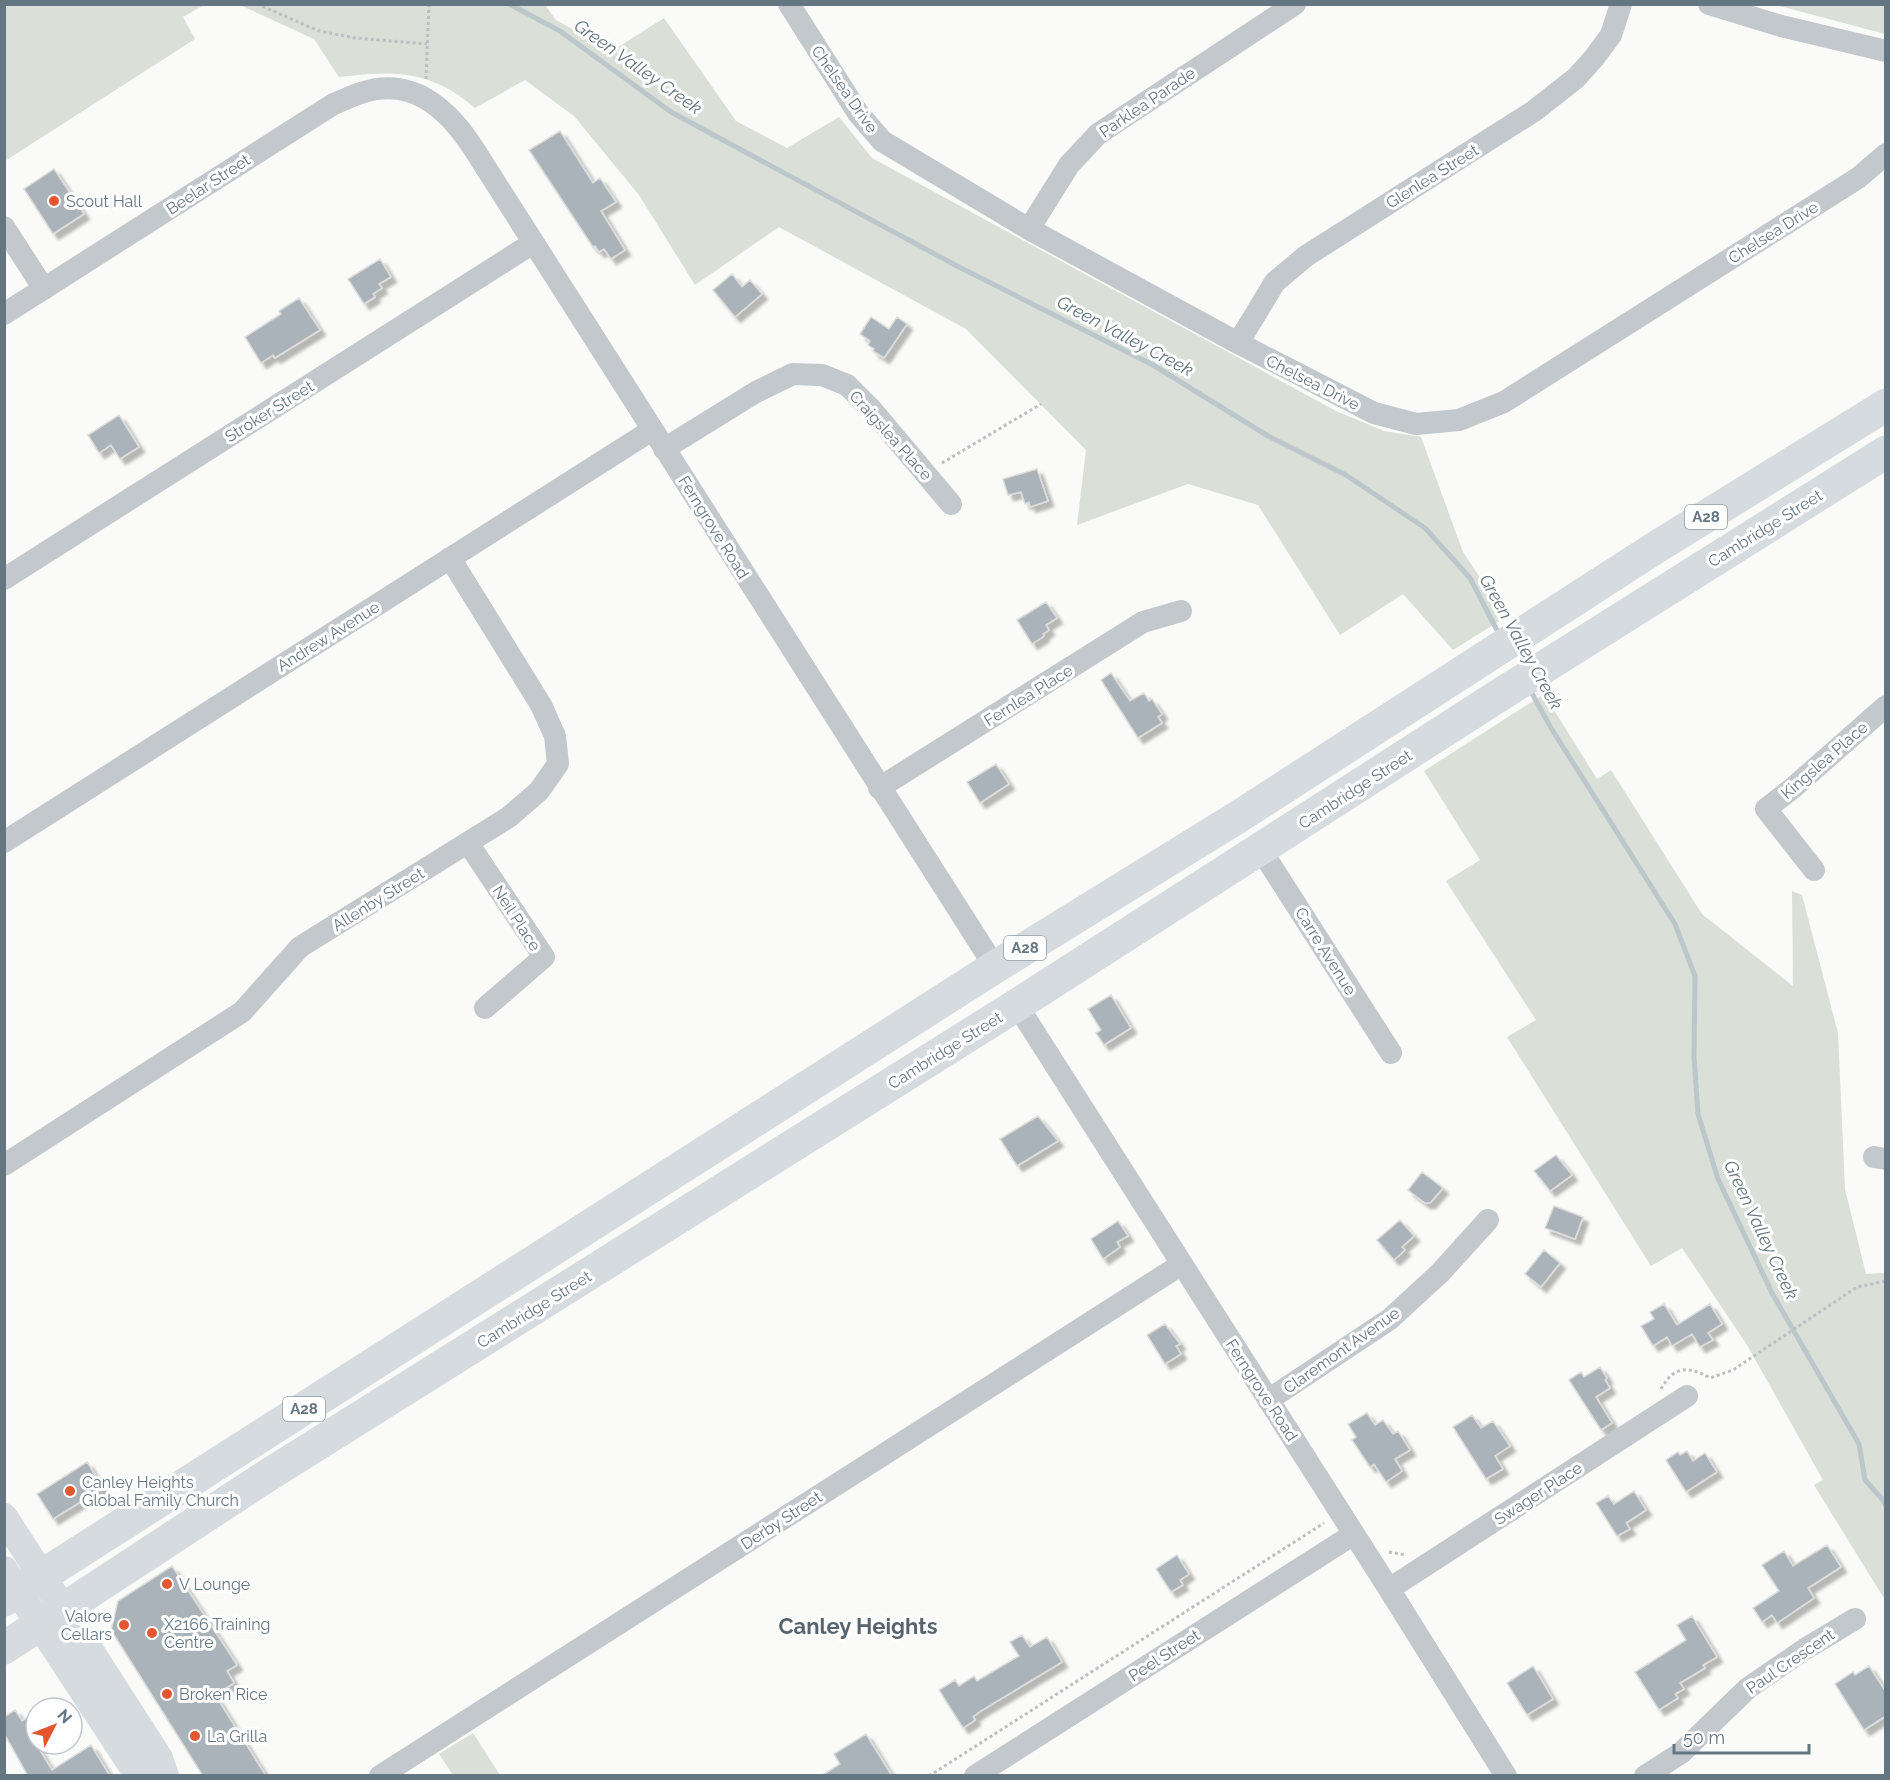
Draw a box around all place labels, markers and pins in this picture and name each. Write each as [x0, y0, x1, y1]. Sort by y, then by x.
place label: Scout Hall [66, 192, 143, 211]
marker: Scout Hall [47, 194, 61, 208]
place label: Canley Heights Global Family Church [82, 1473, 239, 1510]
marker: Canley Heights Global Family Church [63, 1484, 77, 1498]
place label: V Lounge [179, 1575, 250, 1594]
marker: V Lounge [160, 1577, 174, 1591]
place label: Valore Cellars [61, 1607, 112, 1644]
place label: X2166 Training Centre [164, 1615, 270, 1652]
marker: Valore Cellars [117, 1618, 131, 1632]
marker: X2166 Training Centre [145, 1626, 159, 1640]
place label: Broken Rice [179, 1685, 267, 1704]
marker: Broken Rice [160, 1687, 174, 1701]
place label: La Grilla [207, 1727, 267, 1746]
marker: La Grilla [188, 1729, 202, 1743]

